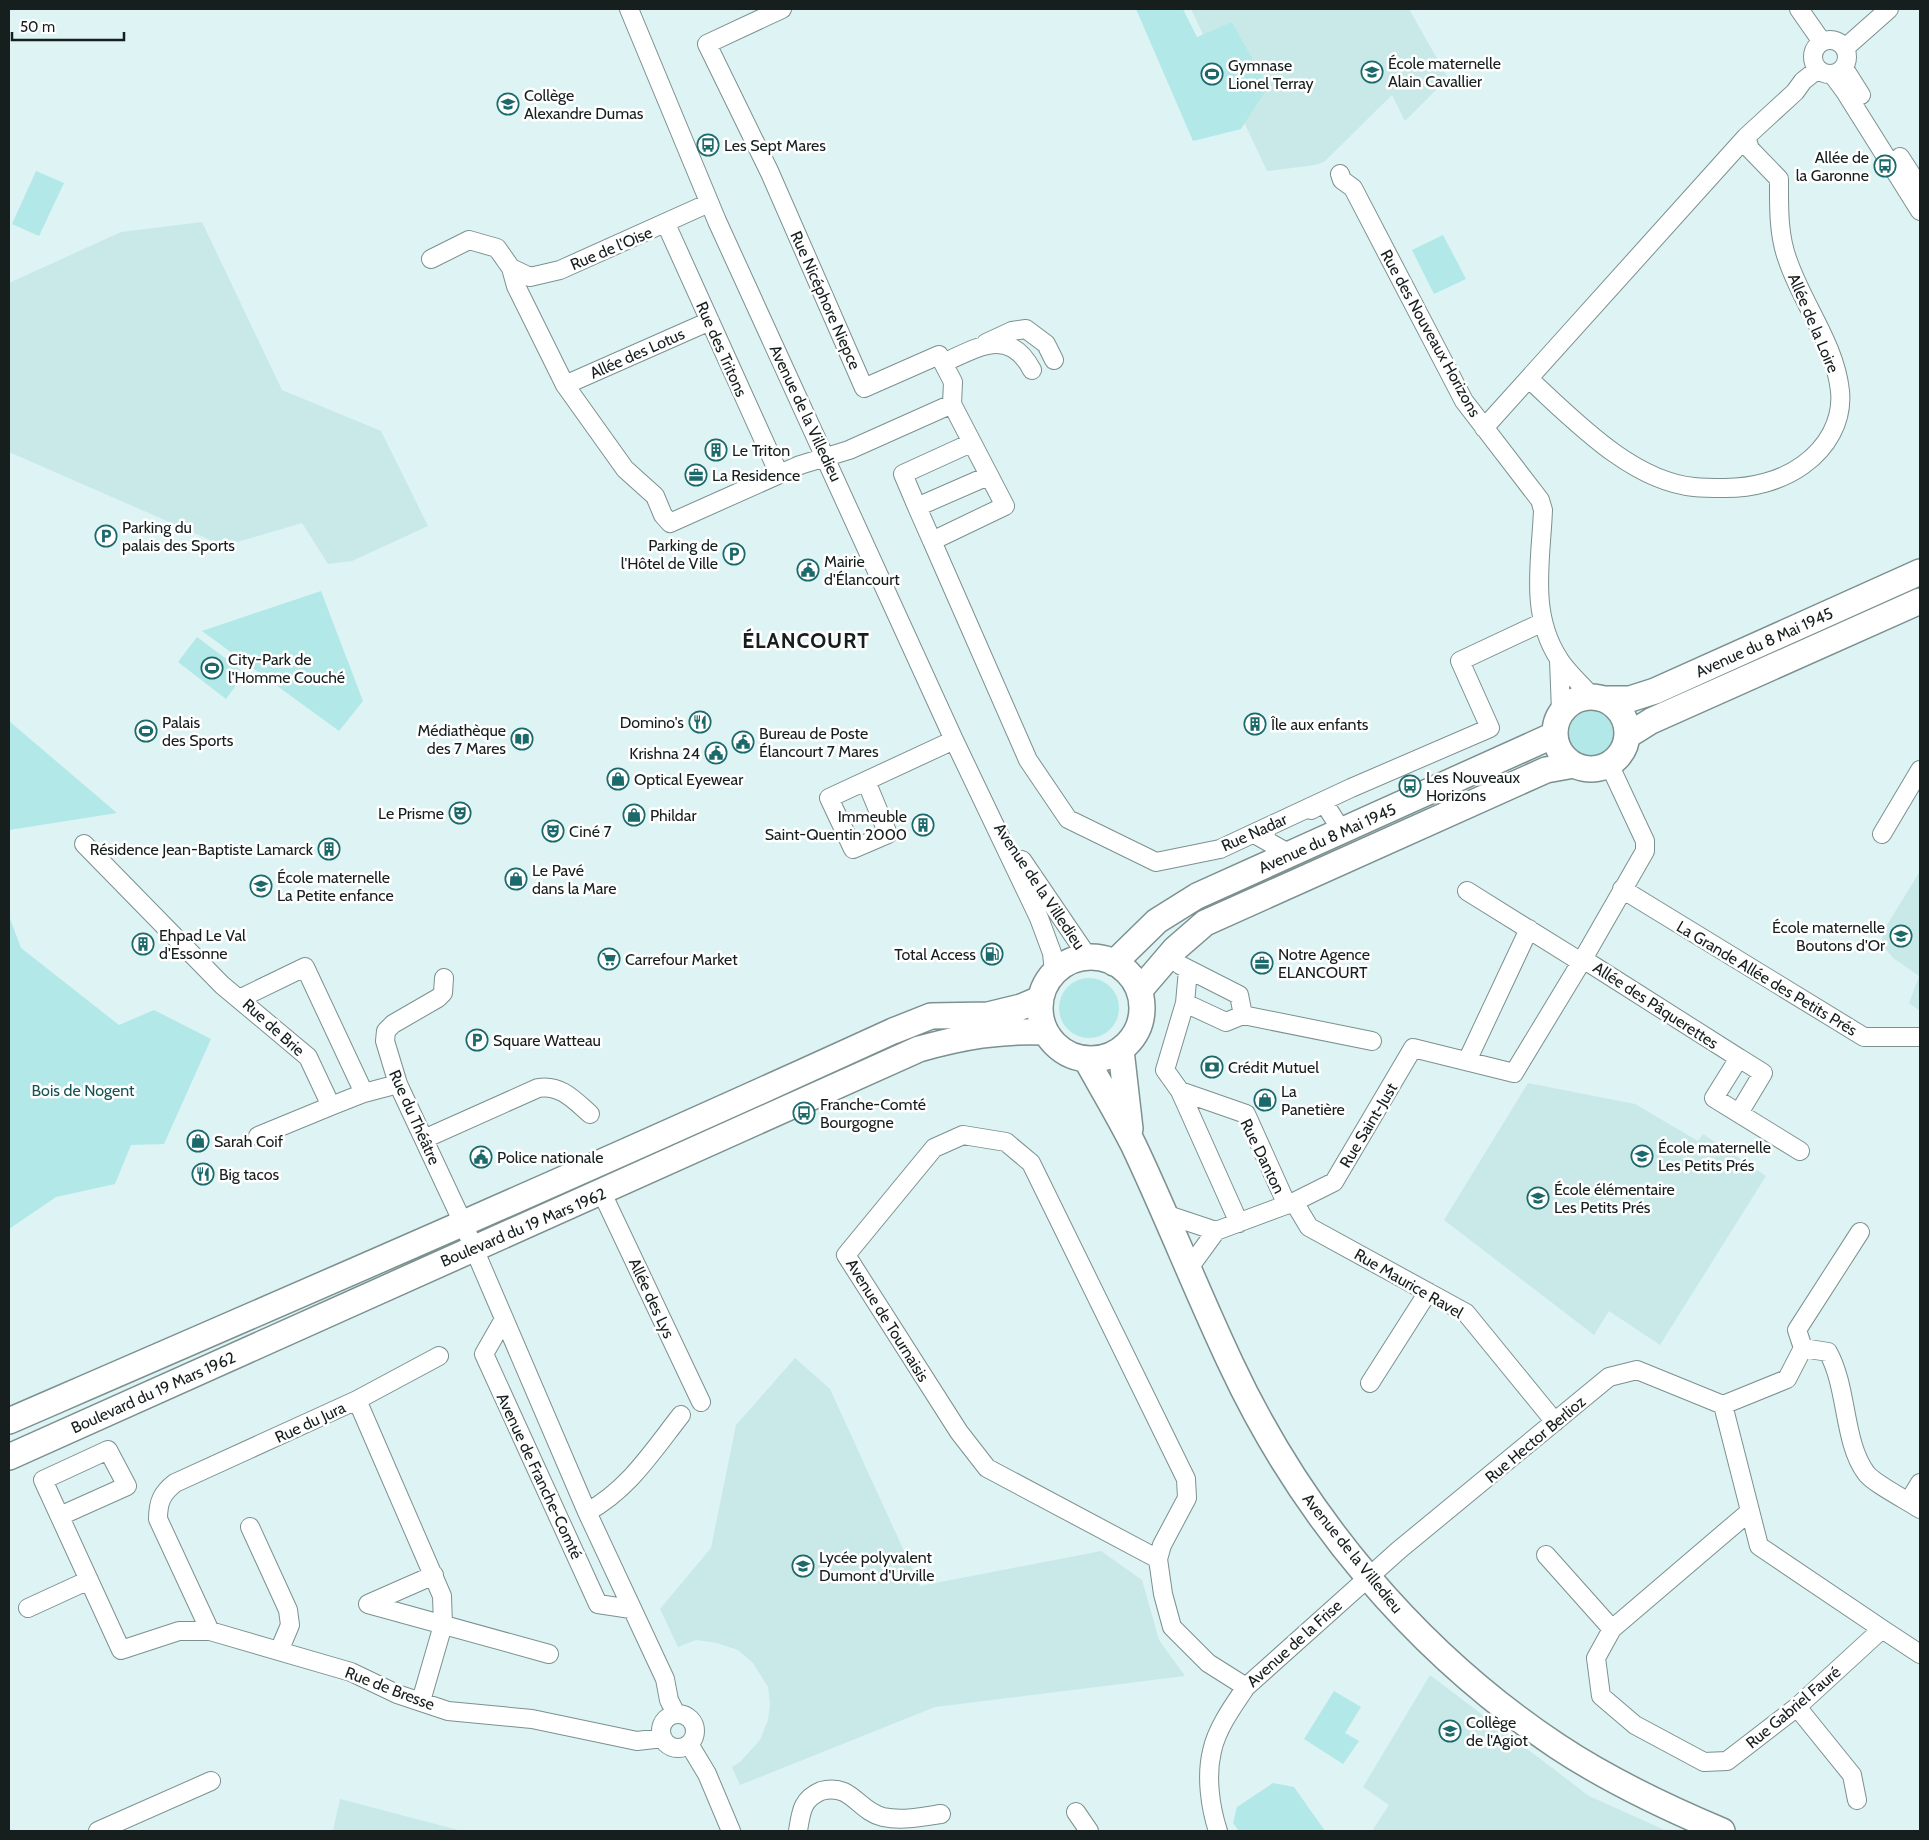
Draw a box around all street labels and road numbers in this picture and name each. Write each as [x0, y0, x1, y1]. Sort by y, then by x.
street label: Rue de l'Oise [567, 223, 655, 274]
street label: Rue Nicéphore Niepce [786, 228, 865, 372]
street label: Rue des Nouveaux Horizons [1377, 246, 1485, 421]
street label: Allée de la Loire [1784, 271, 1843, 376]
street label: Rue des Tritons [692, 299, 751, 400]
street label: Allée des Lotus [587, 324, 688, 383]
street label: Avenue de la Villedieu [766, 342, 846, 484]
street label: Avenue du 8 Mai 1945 [1693, 604, 1836, 681]
street label: Avenue du 8 Mai 1945 [1256, 800, 1399, 877]
street label: Rue Nadar [1218, 809, 1291, 855]
street label: Avenue de la Villedieu [990, 819, 1089, 953]
street label: La Grande Allée des Petits Prés [1673, 917, 1861, 1040]
street label: Allée des Pâquerettes [1590, 958, 1722, 1053]
street label: Rue de Brie [239, 995, 308, 1060]
street label: Rue du Théâtre [385, 1067, 444, 1168]
street label: Rue Saint-Just [1336, 1079, 1401, 1171]
street label: Rue Danton [1236, 1116, 1289, 1197]
street label: Boulevard du 19 Mars 1962 [438, 1184, 609, 1271]
street label: Rue Maurice Ravel [1351, 1245, 1467, 1322]
street label: Allée des Lys [625, 1255, 678, 1342]
street label: Avenue de Tournaisis [842, 1255, 933, 1385]
street label: Boulevard du 19 Mars 1962 [68, 1348, 238, 1437]
street label: Avenue de Franche-Comté [493, 1390, 586, 1562]
street label: Rue Hector Berlioz [1481, 1392, 1590, 1487]
street label: Rue du Jura [272, 1398, 349, 1447]
street label: Avenue de la Villedieu [1299, 1490, 1407, 1617]
street label: Avenue de la Frise [1243, 1596, 1346, 1691]
street label: Rue Gabriel Fauré [1742, 1662, 1844, 1752]
street label: Rue de Bresse [342, 1663, 437, 1714]

